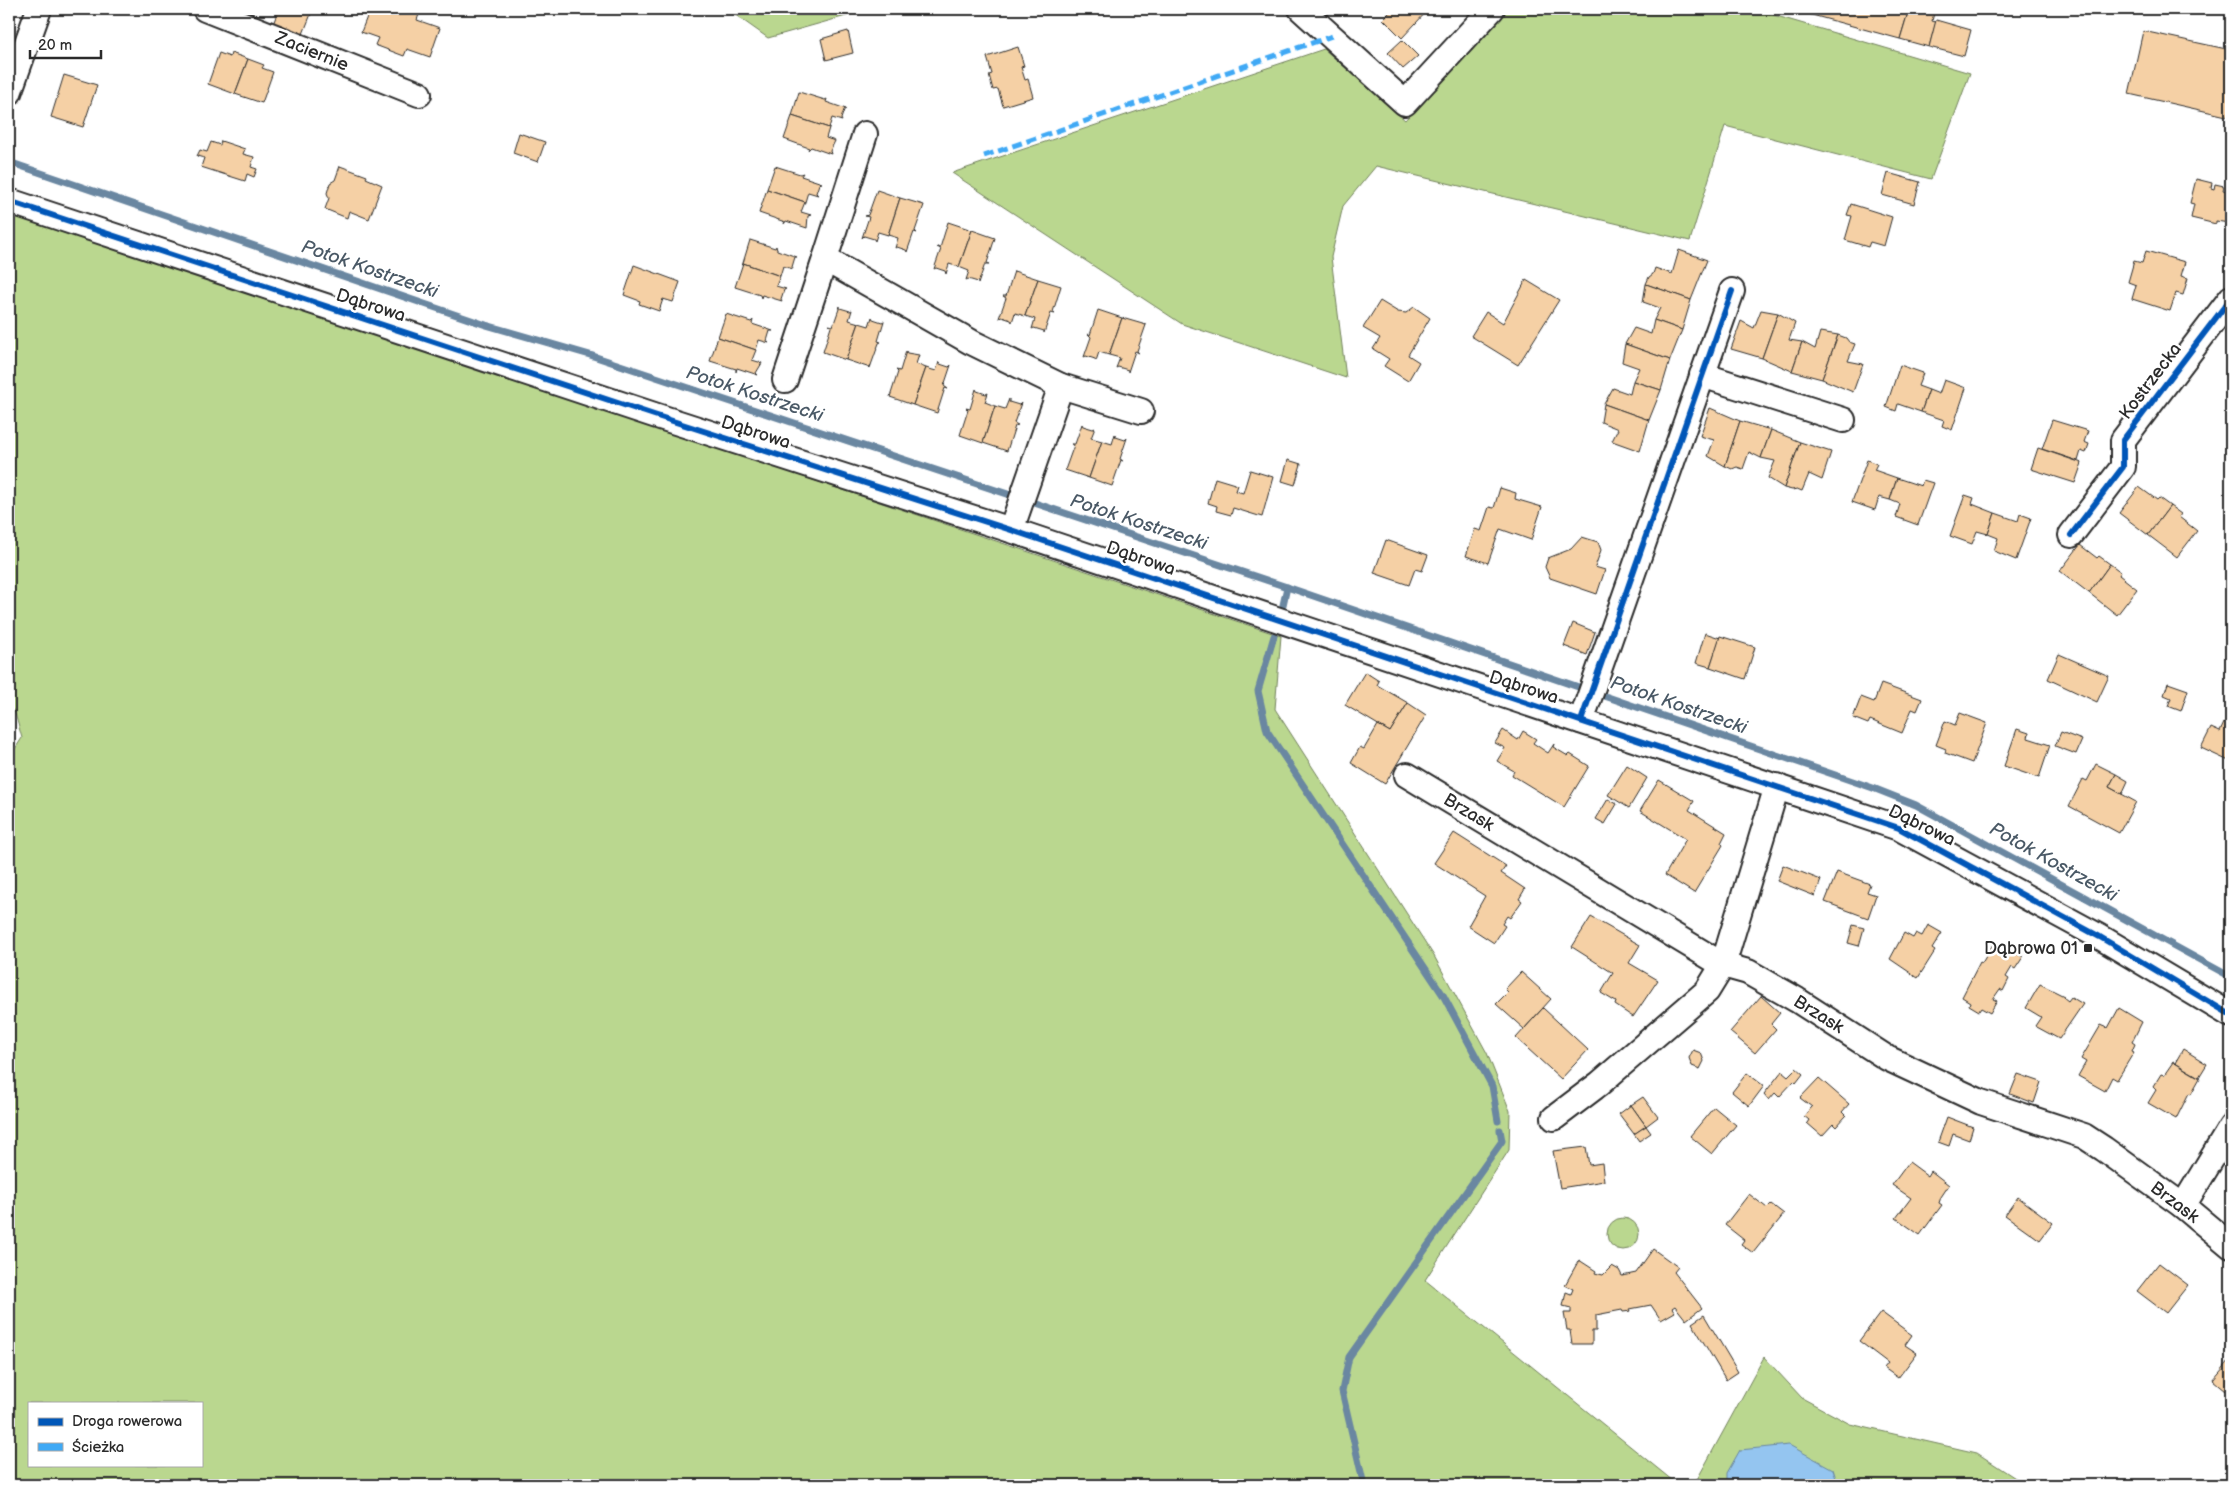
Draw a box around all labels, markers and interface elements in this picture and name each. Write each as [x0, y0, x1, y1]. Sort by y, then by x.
street label: Zaciernie [271, 27, 352, 76]
scale bar [30, 28, 101, 60]
text: 20 m [38, 36, 72, 55]
water label: Potok Kostrzecki [298, 235, 442, 304]
street label: Dąbrowa [334, 284, 408, 327]
street label: Kostrzecka [2115, 339, 2186, 424]
water label: Potok Kostrzecki [683, 361, 827, 428]
street label: Dąbrowa [719, 411, 793, 454]
water label: Potok Kostrzecki [1067, 489, 1211, 556]
street label: Dąbrowa [1104, 537, 1178, 580]
street label: Dąbrowa [1487, 666, 1561, 709]
water label: Potok Kostrzecki [1607, 671, 1751, 740]
street label: Brzask [1440, 789, 1498, 836]
street label: Dąbrowa [1885, 800, 1959, 851]
water label: Potok Kostrzecki [1985, 818, 2122, 907]
place label: Dąbrowa 01 [1984, 938, 2078, 959]
marker: Dąbrowa 01 [2082, 942, 2094, 954]
street label: Brzask [1790, 991, 1848, 1038]
street label: Brzask [2146, 1177, 2203, 1228]
legend [28, 1402, 202, 1466]
text: Droga rowerowa [72, 1412, 182, 1431]
text: Ścieżka [72, 1438, 124, 1457]

